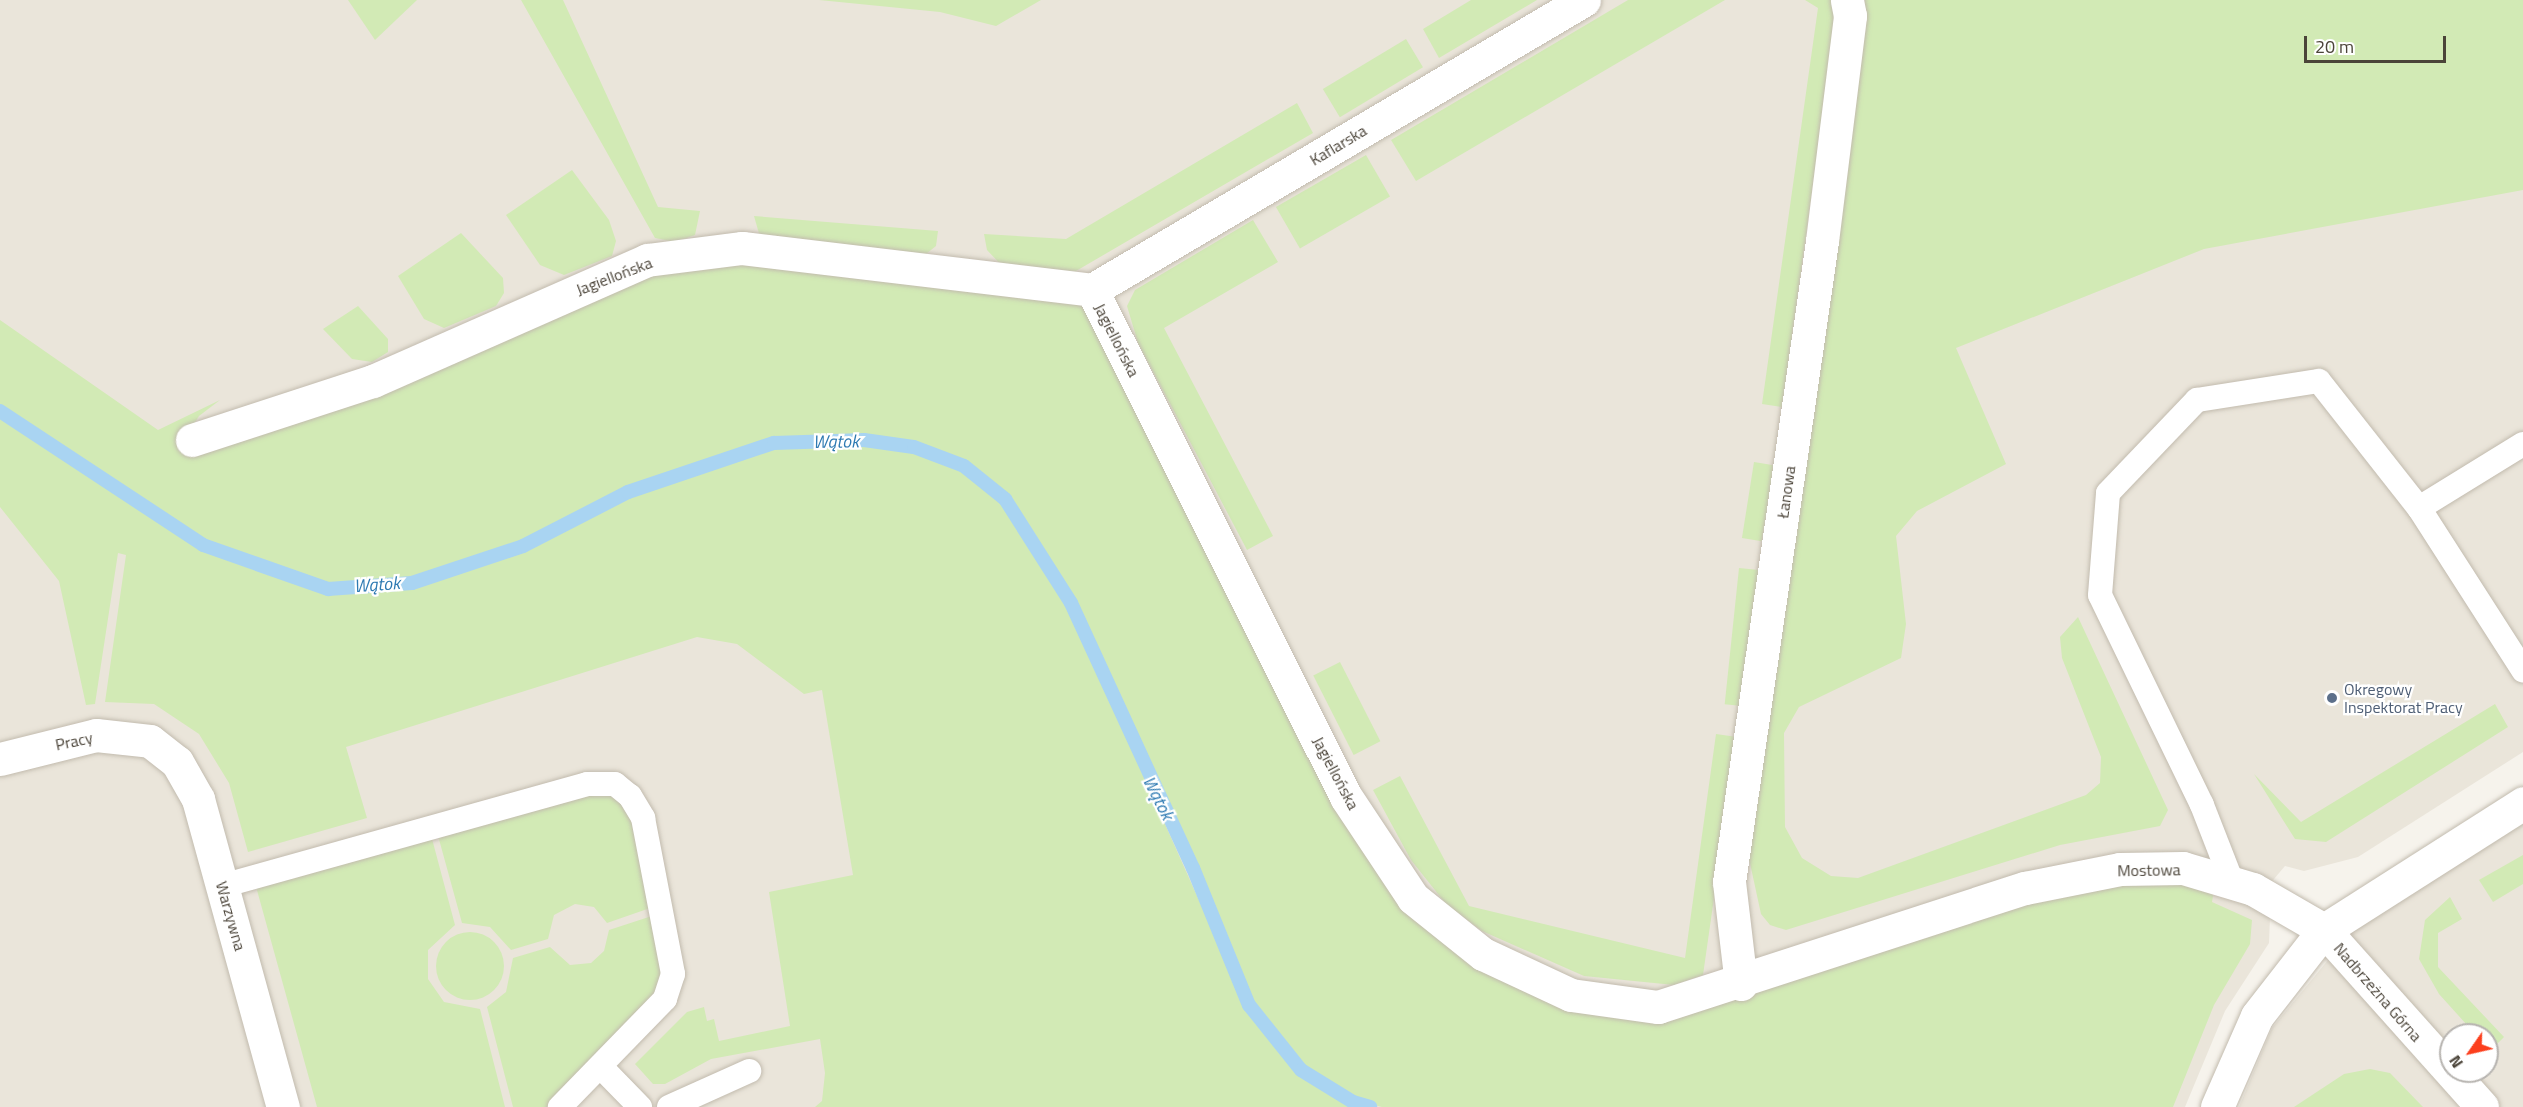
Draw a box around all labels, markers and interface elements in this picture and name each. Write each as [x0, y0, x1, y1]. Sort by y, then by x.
scale bar [2307, 24, 2450, 62]
text: 20 m [2315, 33, 2354, 60]
street label: Kaflarska [1306, 121, 1370, 169]
street label: Jagiellońska [573, 253, 655, 299]
street label: Jagiellońska [1090, 300, 1144, 380]
water label: Wątok [813, 431, 859, 453]
street label: Łanowa [1773, 465, 1799, 519]
water label: Wątok [353, 573, 401, 597]
place label: Okregowy Inspektorat Pracy [2344, 679, 2463, 717]
marker: Okregowy Inspektorat Pracy [2325, 691, 2339, 705]
street label: Pracy [54, 728, 94, 754]
street label: Jagiellońska [1309, 733, 1363, 813]
water label: Wątok [1138, 773, 1178, 823]
street label: Mostowa [2117, 860, 2181, 880]
street label: Warzywna [212, 879, 250, 953]
street label: Nadbrzeżna Górna [2330, 939, 2426, 1045]
north arrow [2439, 1023, 2499, 1083]
text: N [2443, 1051, 2469, 1073]

